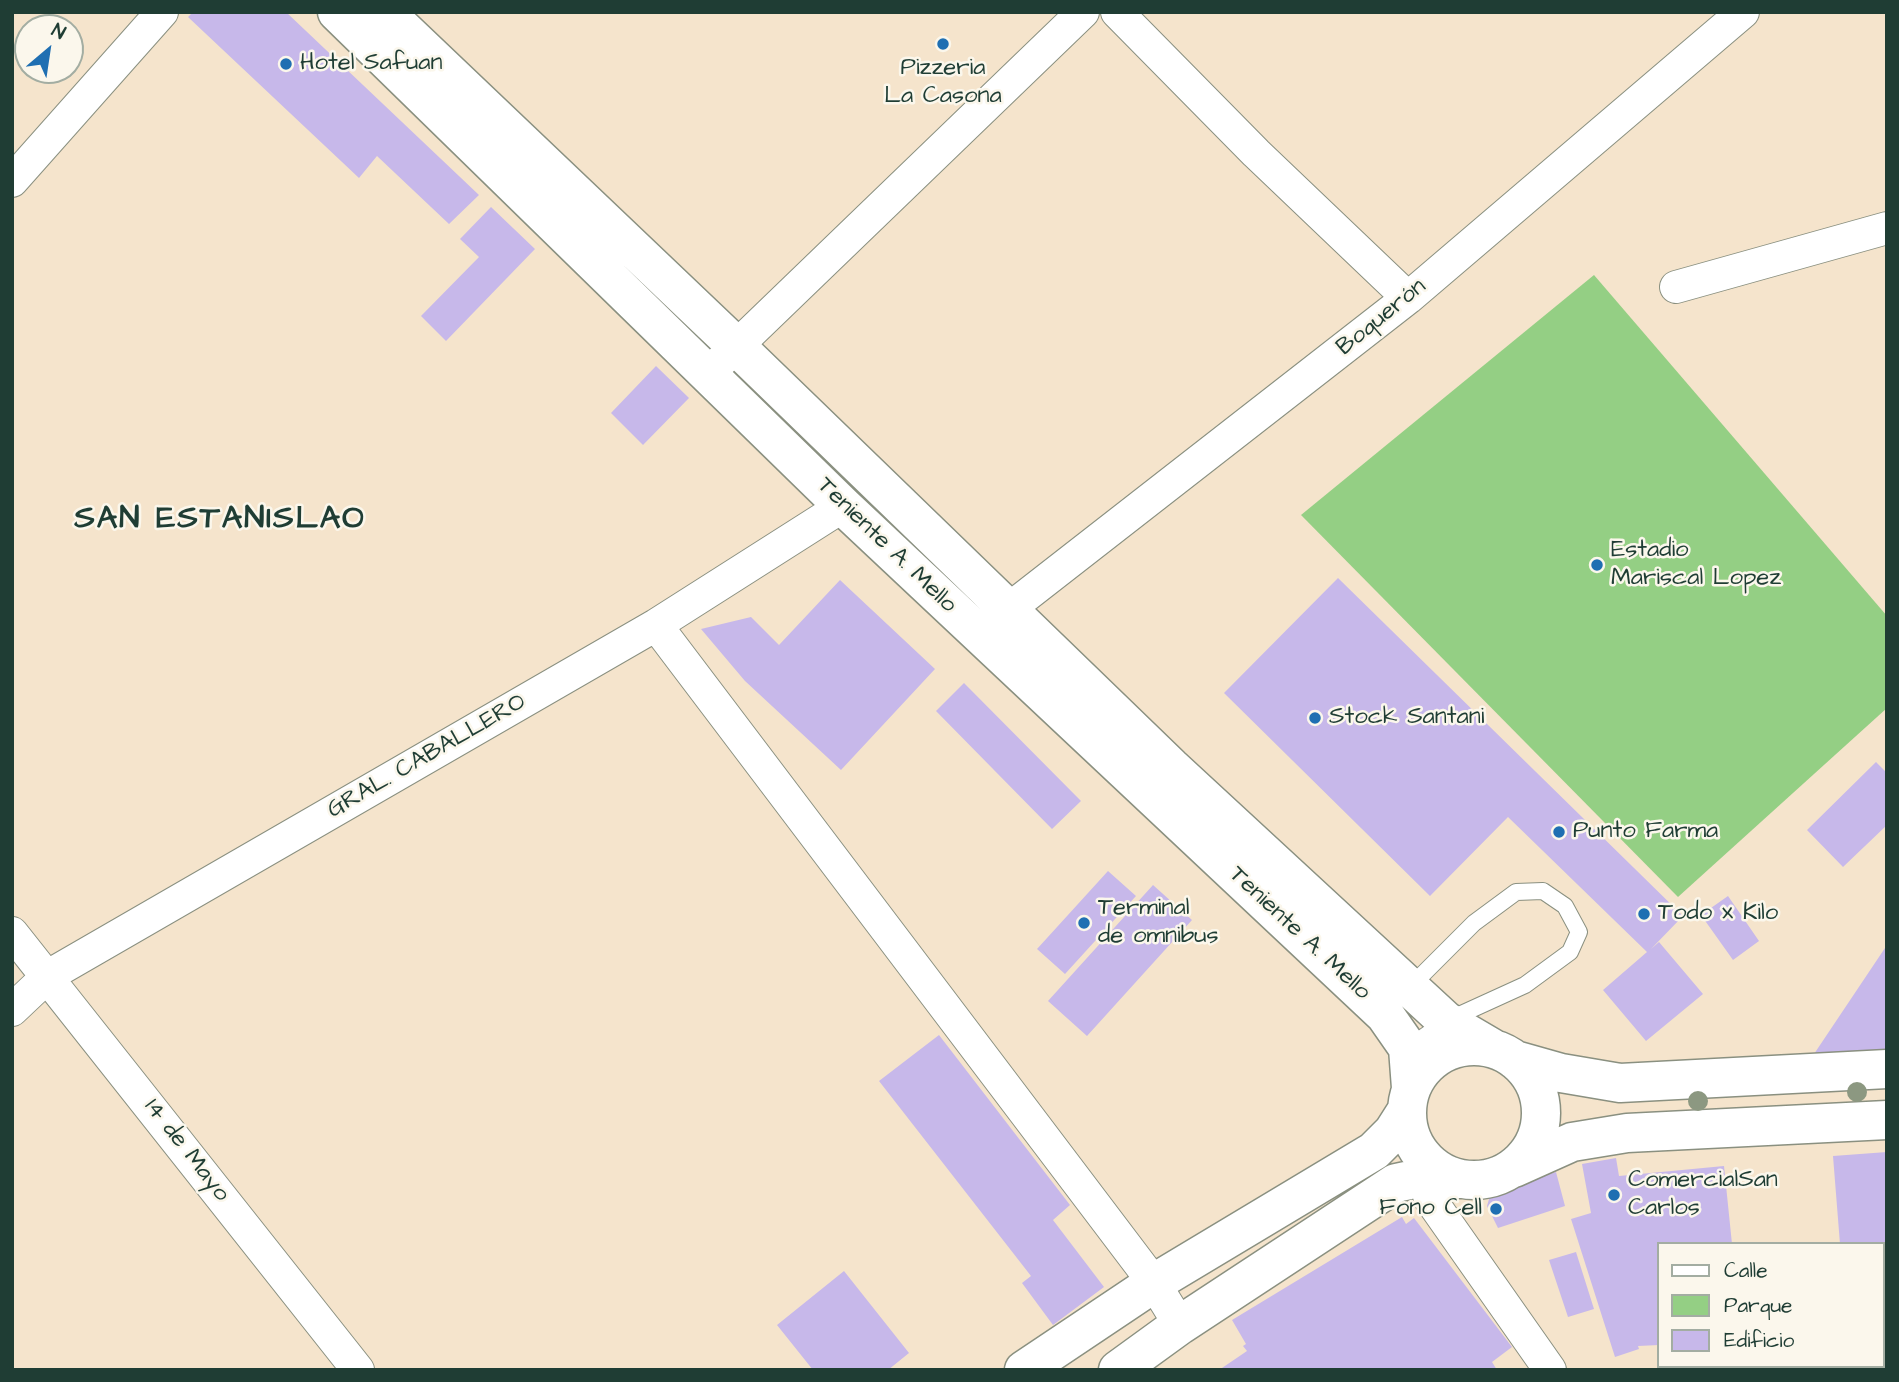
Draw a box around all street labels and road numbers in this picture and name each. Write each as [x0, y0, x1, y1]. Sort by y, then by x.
street label: Boquerón [1331, 273, 1433, 363]
street label: Teniente A. Mello [810, 472, 962, 620]
street label: GRAL. CABALLERO [323, 688, 531, 826]
street label: Teniente A. Mello [1222, 861, 1376, 1007]
street label: 14 de Mayo [137, 1094, 235, 1208]

